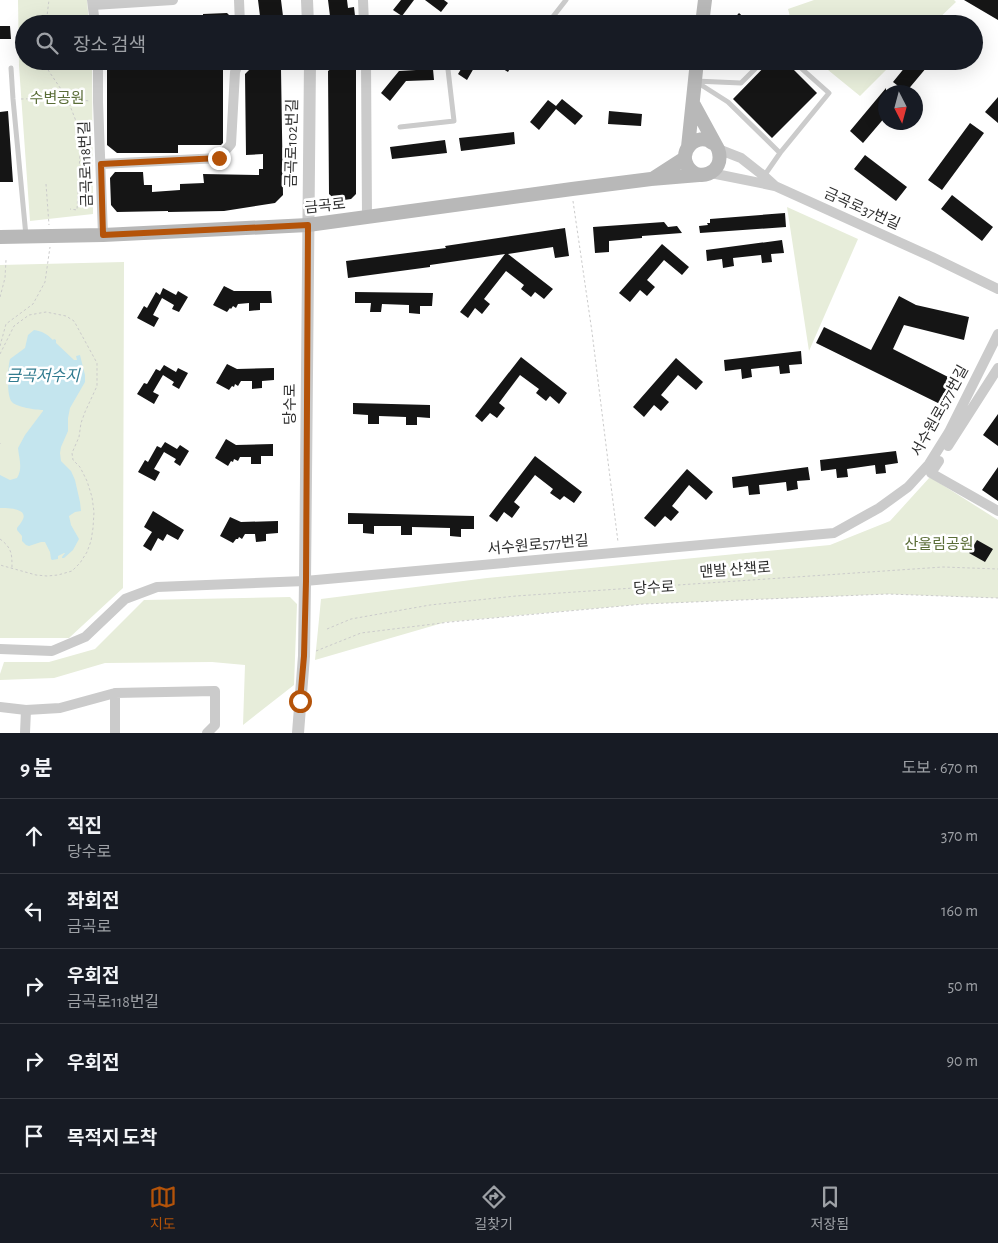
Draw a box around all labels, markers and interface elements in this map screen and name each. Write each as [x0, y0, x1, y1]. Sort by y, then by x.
search box [15, 15, 983, 70]
icon: search [33, 29, 61, 57]
text: 장소 검색 [73, 36, 146, 55]
north arrow [878, 85, 923, 130]
park label: 수변공원 [29, 90, 85, 106]
street label: 금곡로102번길 [283, 98, 300, 188]
street label: 금곡로118번길 [76, 121, 95, 207]
route end [208, 147, 231, 170]
street label: 금곡로37번길 [822, 185, 903, 232]
street label: 금곡로 [304, 196, 346, 216]
street label: 서수원로577번길 [908, 362, 971, 459]
water label: 금곡저수지 [6, 367, 81, 384]
street label: 당수로 [282, 383, 298, 425]
street label: 서수원로577번길 [487, 532, 589, 557]
park label: 산울림공원 [904, 536, 974, 552]
street label: 맨발 산책로 [699, 559, 771, 580]
street label: 당수로 [633, 578, 675, 597]
route start [289, 690, 312, 713]
text: 9 분 [20, 758, 53, 779]
text: 도보 · 670 m [902, 760, 978, 776]
text: 직진 [67, 817, 102, 836]
icon: ahead [20, 822, 48, 850]
text: 370 m [941, 828, 978, 844]
text: 당수로 [67, 844, 111, 860]
text: 좌회전 [67, 892, 119, 911]
icon: left [20, 897, 48, 925]
text: 160 m [941, 903, 978, 919]
text: 금곡로 [67, 919, 111, 935]
text: 우회전 [67, 967, 119, 986]
icon: right [20, 972, 48, 1000]
text: 50 m [947, 978, 978, 994]
text: 금곡로118번길 [67, 994, 159, 1010]
icon: right [20, 1047, 48, 1075]
text: 90 m [947, 1053, 978, 1069]
text: 우회전 [67, 1054, 119, 1073]
icon: arrive [20, 1122, 48, 1150]
text: 목적지 도착 [67, 1129, 157, 1148]
tab: 지도 [149, 1183, 177, 1234]
tab: 길찾기 [474, 1183, 513, 1234]
tab: 저장됨 [811, 1183, 849, 1234]

